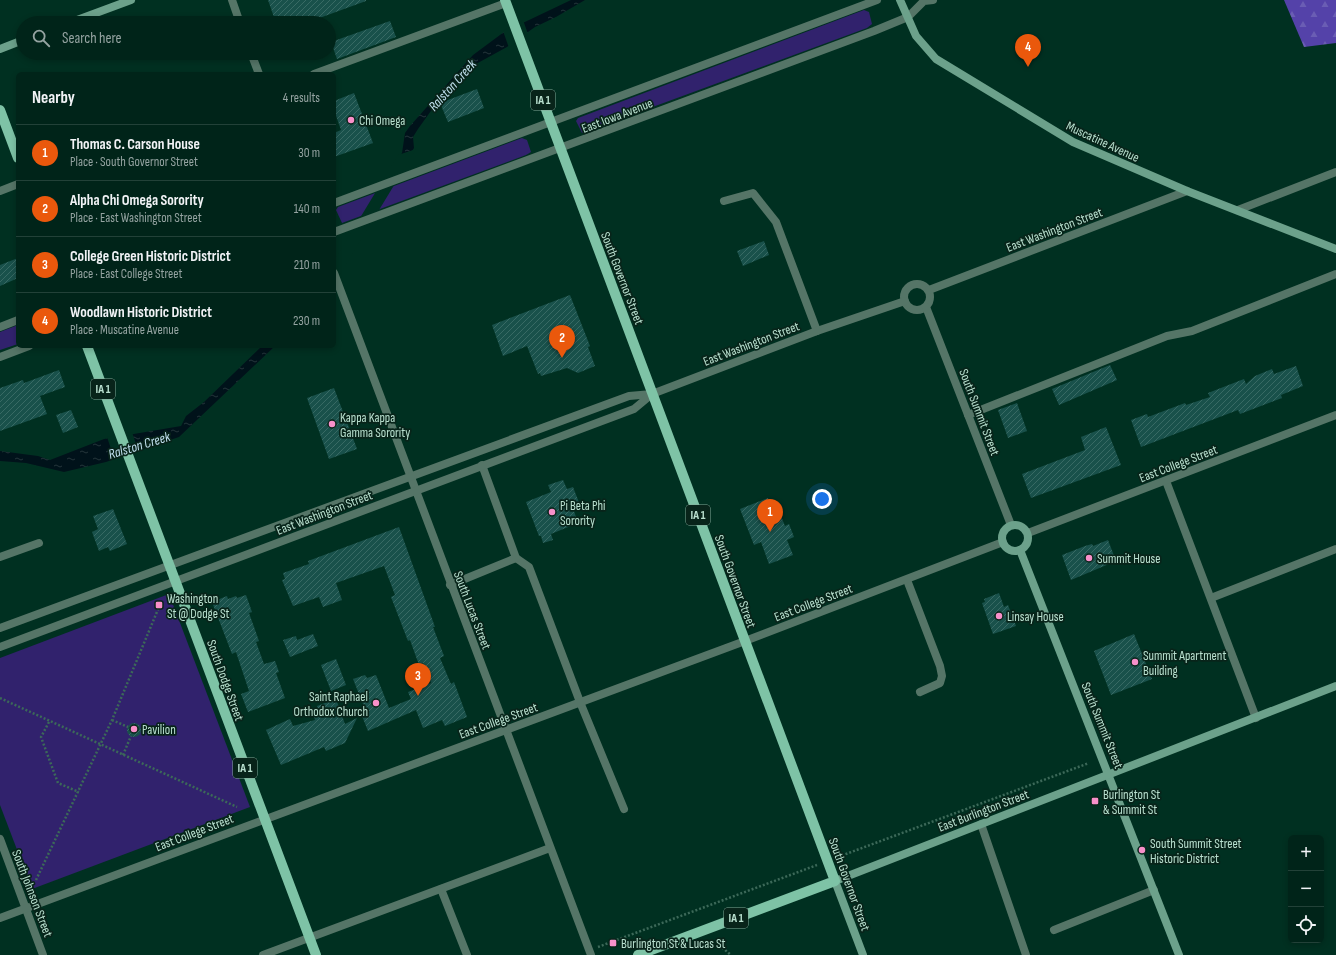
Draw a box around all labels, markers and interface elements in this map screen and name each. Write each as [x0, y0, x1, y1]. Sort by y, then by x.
search box [16, 16, 336, 60]
icon: search [30, 27, 52, 49]
text: Search here [62, 29, 122, 48]
pin: 4 [1015, 34, 1041, 67]
water label: Ralston Creek [425, 55, 480, 115]
text: Nearby [32, 88, 75, 108]
text: 4 results [283, 90, 320, 106]
road number: IA 1 [531, 90, 555, 110]
street label: East Iowa Avenue [580, 95, 655, 137]
place label: Chi Omega [359, 113, 405, 129]
marker: Chi Omega [346, 115, 356, 125]
street label: Muscatine Avenue [1063, 118, 1142, 166]
text: Thomas C. Carson House [70, 135, 200, 154]
text: 1 [42, 145, 48, 161]
text: 30 m [298, 145, 320, 161]
text: Place · South Governor Street [70, 154, 198, 170]
text: Alpha Chi Omega Sorority [70, 191, 204, 210]
text: 2 [42, 201, 48, 217]
text: 140 m [294, 201, 320, 217]
street label: East Washington Street [1004, 204, 1105, 256]
text: Place · East Washington Street [70, 210, 202, 226]
street label: South Governor Street [597, 230, 647, 327]
text: College Green Historic District [70, 247, 231, 266]
text: 3 [42, 257, 48, 273]
text: 210 m [294, 257, 320, 273]
text: Place · East College Street [70, 266, 182, 282]
text: Woodlawn Historic District [70, 303, 212, 322]
text: 4 [42, 313, 48, 329]
text: 230 m [293, 313, 320, 329]
street label: East Washington Street [701, 318, 802, 370]
text: Place · Muscatine Avenue [70, 322, 179, 338]
pin: 2 [549, 325, 575, 358]
street label: South Summit Street [955, 367, 1003, 458]
road number: IA 1 [91, 379, 115, 399]
place label: Kappa Kappa Gamma Sorority [340, 410, 410, 441]
marker: Kappa Kappa Gamma Sorority [327, 419, 337, 429]
water label: Ralston Creek [106, 428, 173, 463]
street label: East College Street [1137, 442, 1220, 486]
street label: East Washington Street [274, 487, 375, 539]
your location [812, 489, 832, 509]
place label: Pi Beta Phi Sorority [560, 498, 605, 529]
pin: 1 [757, 499, 783, 532]
road number: IA 1 [686, 505, 710, 525]
marker: Pi Beta Phi Sorority [547, 507, 557, 517]
street label: South Governor Street [711, 533, 759, 630]
place label: Summit House [1097, 551, 1160, 567]
marker: Summit House [1084, 553, 1094, 563]
street label: South Lucas Street [450, 569, 494, 652]
street label: East College Street [772, 581, 855, 625]
place label: Washington St @ Dodge St [167, 591, 230, 622]
marker: Washington St @ Dodge St [154, 600, 164, 610]
place label: Linsay House [1007, 609, 1064, 625]
marker: Linsay House [994, 611, 1004, 621]
street label: South Dodge Street [203, 638, 247, 723]
place label: Summit Apartment Building [1143, 648, 1226, 679]
marker: Summit Apartment Building [1130, 657, 1140, 667]
pin: 3 [405, 663, 431, 696]
street label: South Summit Street [1078, 680, 1127, 771]
place label: Saint Raphael Orthodox Church [294, 689, 368, 720]
marker: Saint Raphael Orthodox Church [371, 698, 381, 708]
street label: East College Street [457, 699, 540, 743]
place label: Pavilion [142, 722, 176, 738]
marker: Pavilion [129, 724, 139, 734]
road number: IA 1 [233, 758, 257, 778]
street label: East Burlington Street [936, 786, 1031, 836]
place label: Burlington St & Summit St [1103, 787, 1160, 818]
marker: Burlington St & Summit St [1090, 796, 1100, 806]
street label: East College Street [153, 811, 236, 855]
map controls [1288, 835, 1324, 943]
button: + [1288, 835, 1324, 871]
street label: South Governor Street [825, 836, 873, 933]
place label: South Summit Street Historic District [1150, 836, 1242, 867]
marker: South Summit Street Historic District [1137, 845, 1147, 855]
street label: South Johnson Street [8, 847, 56, 939]
button: − [1288, 871, 1324, 907]
button: locate [1288, 907, 1324, 943]
road number: IA 1 [724, 908, 748, 928]
place label: Burlington St & Lucas St [621, 936, 725, 952]
marker: Burlington St & Lucas St [608, 938, 618, 948]

